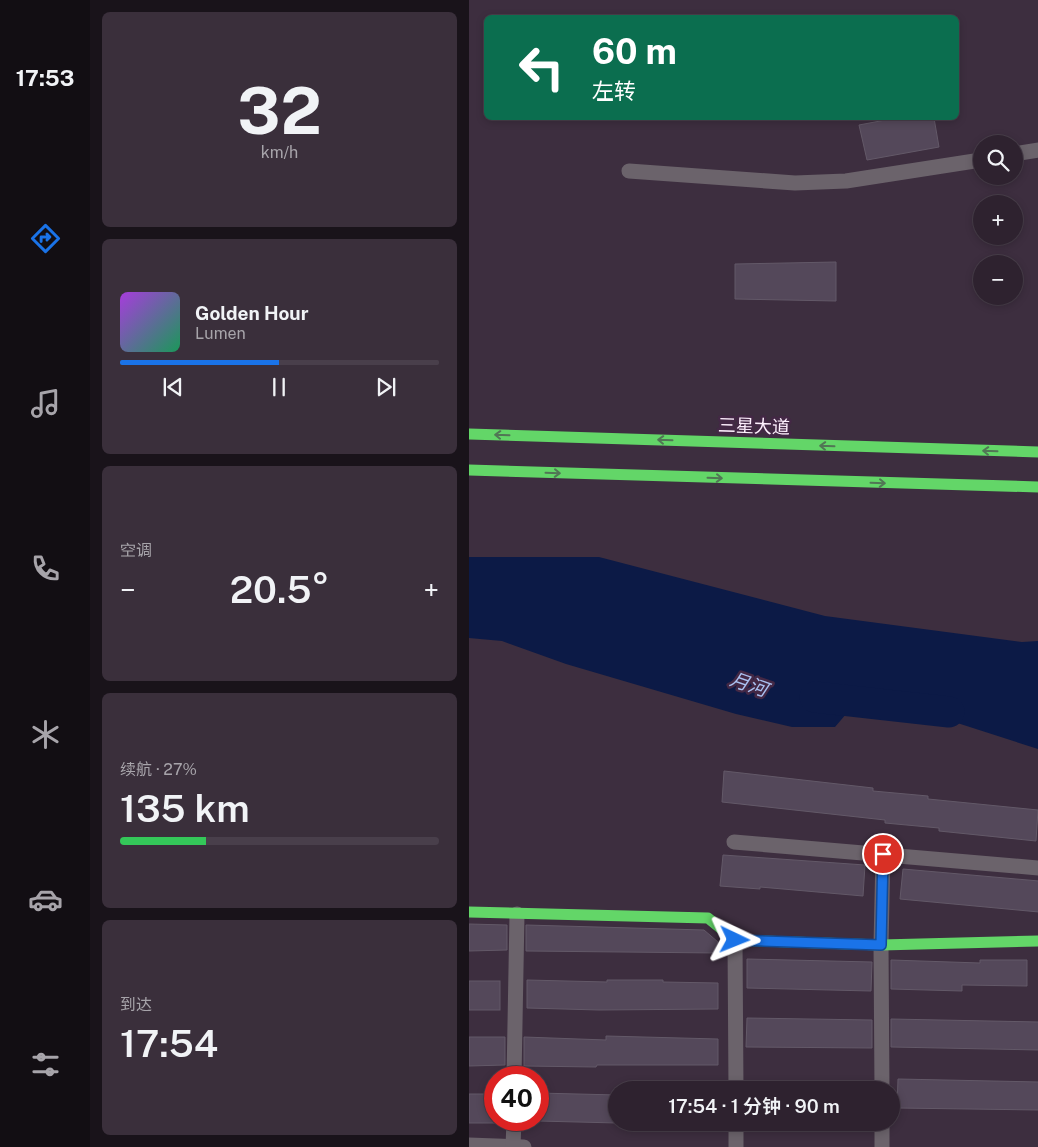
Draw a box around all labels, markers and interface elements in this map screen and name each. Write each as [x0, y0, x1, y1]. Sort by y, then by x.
text: 60 m [592, 31, 677, 72]
icon: left [509, 35, 574, 100]
text: 17:53 [16, 65, 74, 91]
text: 32 [237, 72, 322, 149]
text: 左转 [592, 78, 636, 104]
map controls [973, 135, 1023, 305]
button: search [973, 135, 1023, 185]
text: km/h [261, 143, 298, 162]
button: + [973, 195, 1023, 245]
icon: directions [28, 221, 63, 256]
button: − [973, 255, 1023, 305]
text: Golden Hour [195, 302, 309, 324]
text: Lumen [195, 324, 246, 343]
icon: previous [159, 373, 187, 401]
icon: pause [265, 373, 293, 401]
icon: next [372, 373, 400, 401]
icon: music [28, 386, 63, 421]
street label: 三星大道 [718, 414, 790, 438]
one-way arrow [495, 431, 511, 440]
one-way arrow [657, 436, 673, 445]
one-way arrow [819, 441, 835, 450]
one-way arrow [982, 446, 998, 456]
one-way arrow [544, 468, 560, 478]
one-way arrow [706, 473, 723, 483]
one-way arrow [869, 478, 885, 487]
text: 空调 [120, 541, 152, 560]
icon: phone [28, 551, 63, 586]
text: 20.5° [230, 567, 329, 612]
text: − [120, 573, 136, 606]
text: + [423, 573, 439, 606]
water label: 月河 [727, 667, 774, 702]
icon: climate [28, 717, 63, 752]
text: 续航 · 27% [120, 760, 197, 779]
text: 135 km [120, 786, 250, 831]
pin [862, 833, 904, 875]
icon: arrive [869, 840, 897, 868]
icon: car [28, 882, 63, 917]
position arrow [708, 913, 760, 965]
text: 到达 [120, 995, 152, 1014]
text: 17:54 [120, 1021, 218, 1066]
icon: filters [28, 1047, 63, 1082]
speed limit sign: 40 [484, 1066, 549, 1131]
text: 17:54 · 1 分钟 · 90 m [668, 1095, 840, 1117]

